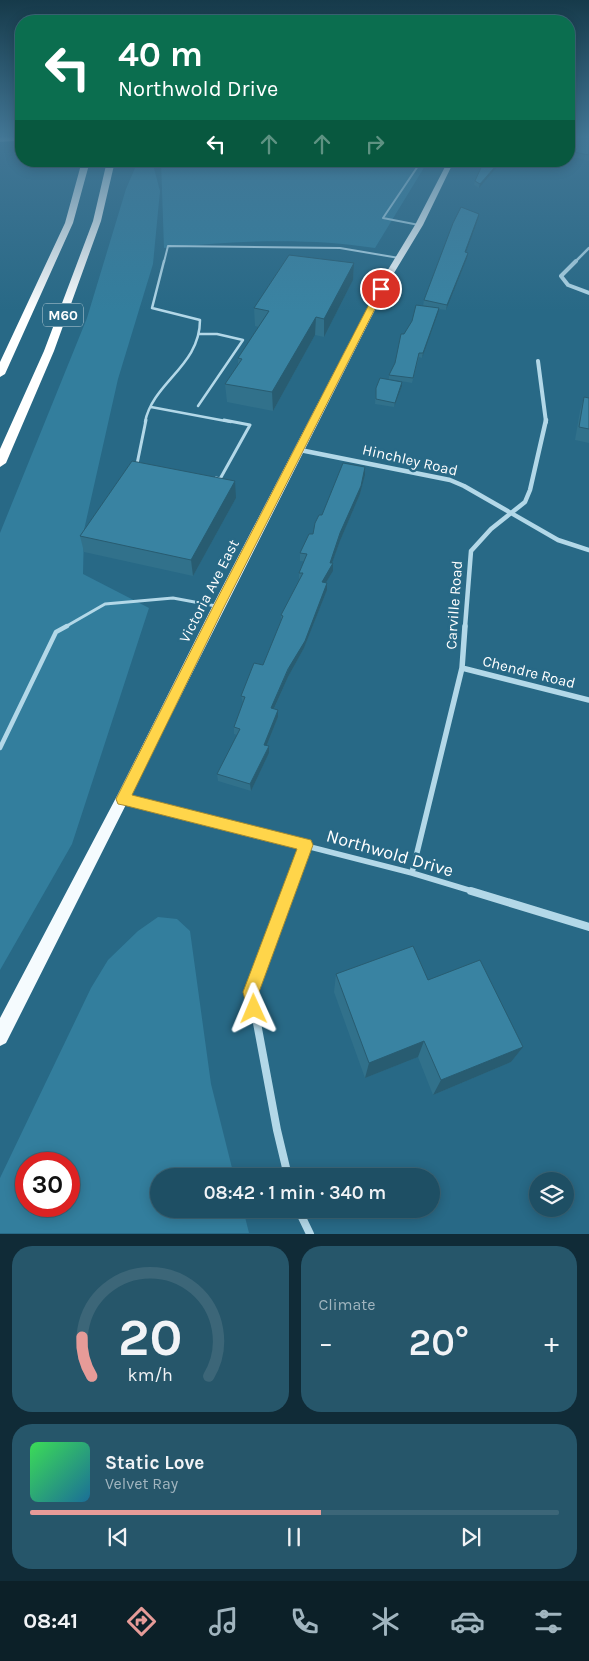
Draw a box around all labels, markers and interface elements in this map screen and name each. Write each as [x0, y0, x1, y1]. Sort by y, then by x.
text: 40 m [118, 34, 203, 75]
icon: left [35, 35, 100, 100]
text: Northwold Drive [118, 76, 278, 102]
icon: left [202, 130, 230, 158]
icon: ahead [255, 130, 283, 158]
icon: ahead [308, 130, 336, 158]
icon: right [361, 130, 389, 158]
pin [360, 268, 402, 310]
icon: arrive [367, 275, 395, 303]
road number: M60 [43, 304, 83, 326]
street label: Hinchley Road [361, 440, 459, 480]
street label: Victoria Ave East [175, 536, 243, 646]
street label: Carville Road [442, 560, 466, 650]
street label: Chendre Road [481, 652, 577, 692]
street label: Northwold Drive [324, 824, 456, 882]
position arrow [227, 982, 279, 1034]
speed limit sign: 30 [15, 1152, 80, 1217]
map controls [529, 1172, 574, 1217]
button: layers [529, 1172, 574, 1217]
text: 08:42 · 1 min · 340 m [204, 1182, 386, 1204]
text: Climate [319, 1295, 376, 1314]
text: 20 [118, 1307, 182, 1368]
text: 20° [408, 1320, 469, 1365]
text: − [319, 1326, 333, 1359]
text: + [544, 1326, 559, 1359]
text: km/h [128, 1365, 173, 1386]
text: Static Love [105, 1452, 204, 1474]
text: Velvet Ray [105, 1474, 178, 1493]
icon: previous [104, 1523, 132, 1551]
icon: pause [280, 1523, 308, 1551]
icon: next [457, 1523, 485, 1551]
icon: directions [124, 1604, 159, 1639]
icon: music [206, 1604, 241, 1639]
icon: phone [287, 1604, 322, 1639]
icon: climate [368, 1604, 403, 1639]
icon: car [450, 1604, 485, 1639]
icon: filters [531, 1604, 566, 1639]
text: 08:41 [23, 1608, 78, 1634]

